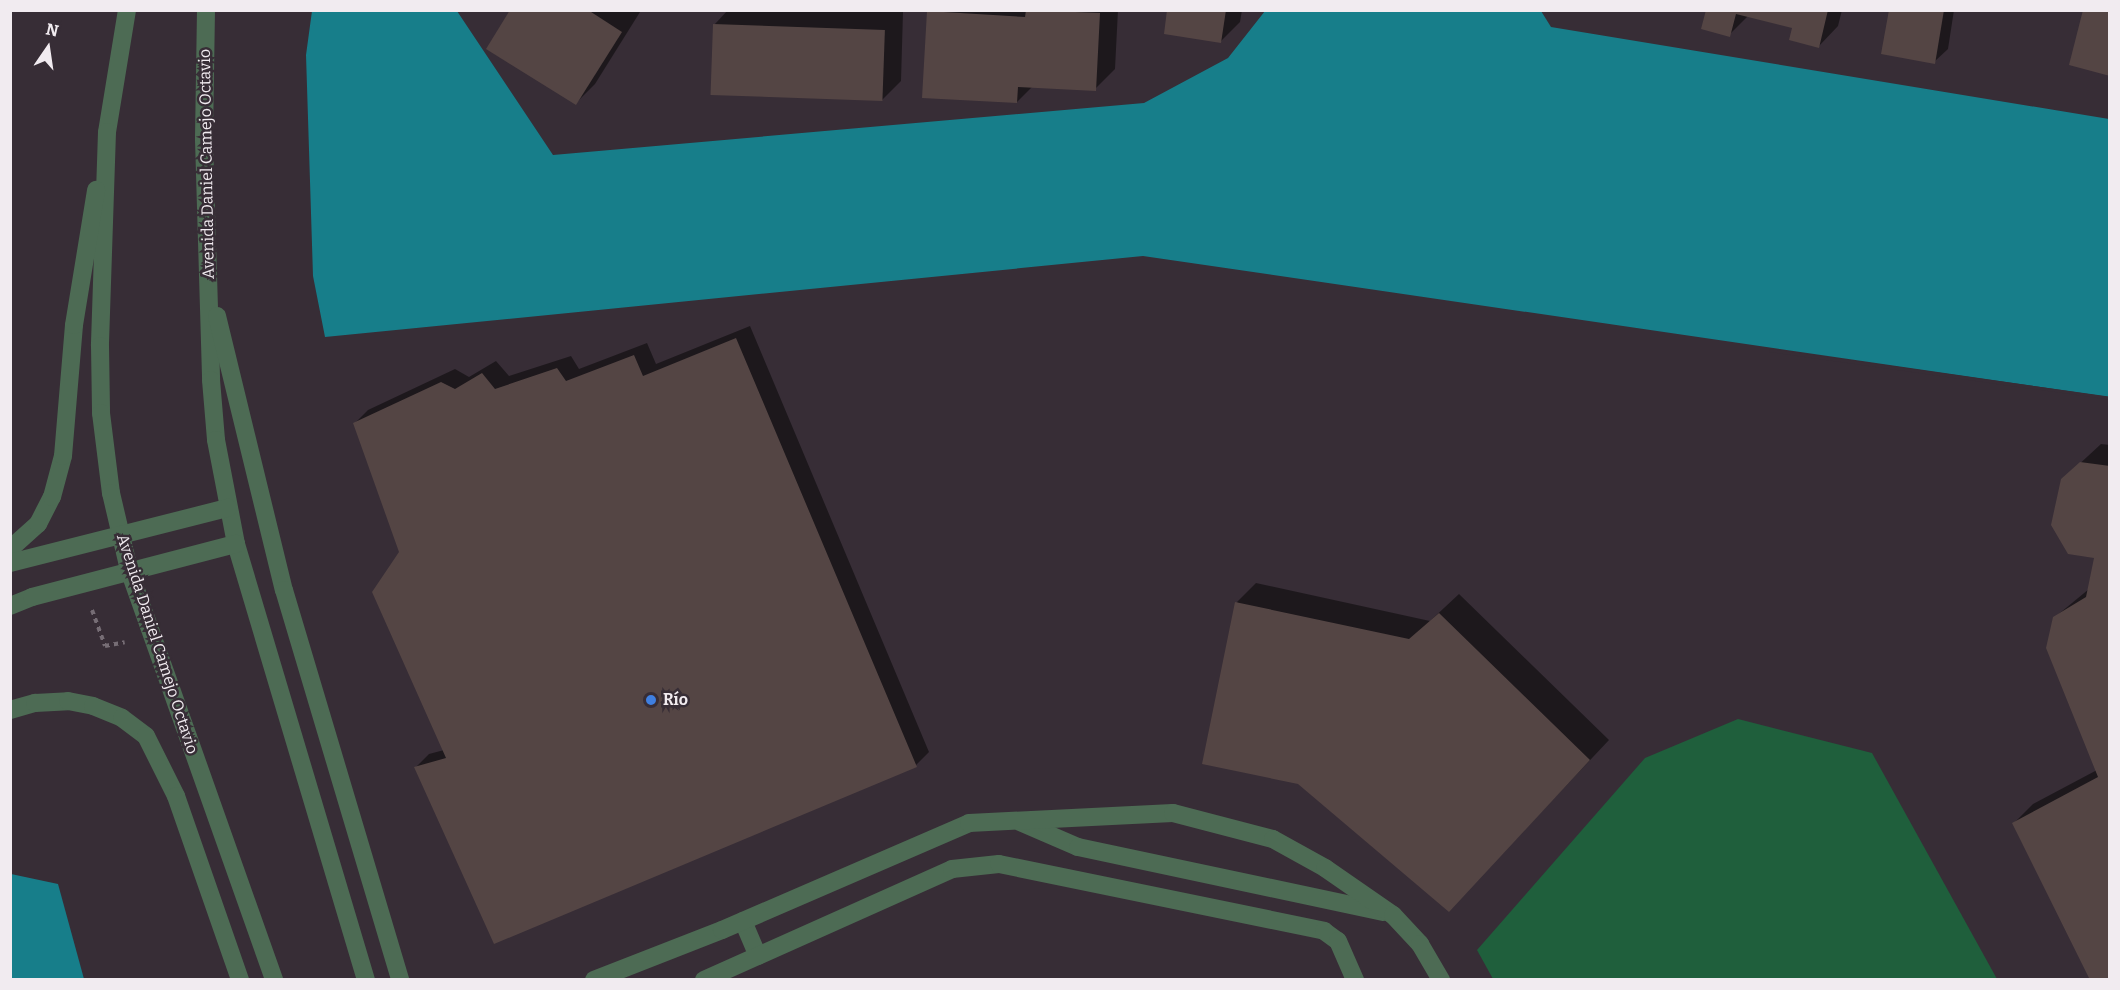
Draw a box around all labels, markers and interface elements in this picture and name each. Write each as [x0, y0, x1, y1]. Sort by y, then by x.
north arrow [18, 18, 78, 78]
text: N [44, 19, 60, 41]
street label: Avenida Daniel Camejo Octavio [195, 49, 219, 279]
street label: Avenida Daniel Camejo Octavio [112, 532, 202, 756]
place label: Río [663, 690, 688, 710]
marker: Río [644, 693, 658, 707]

